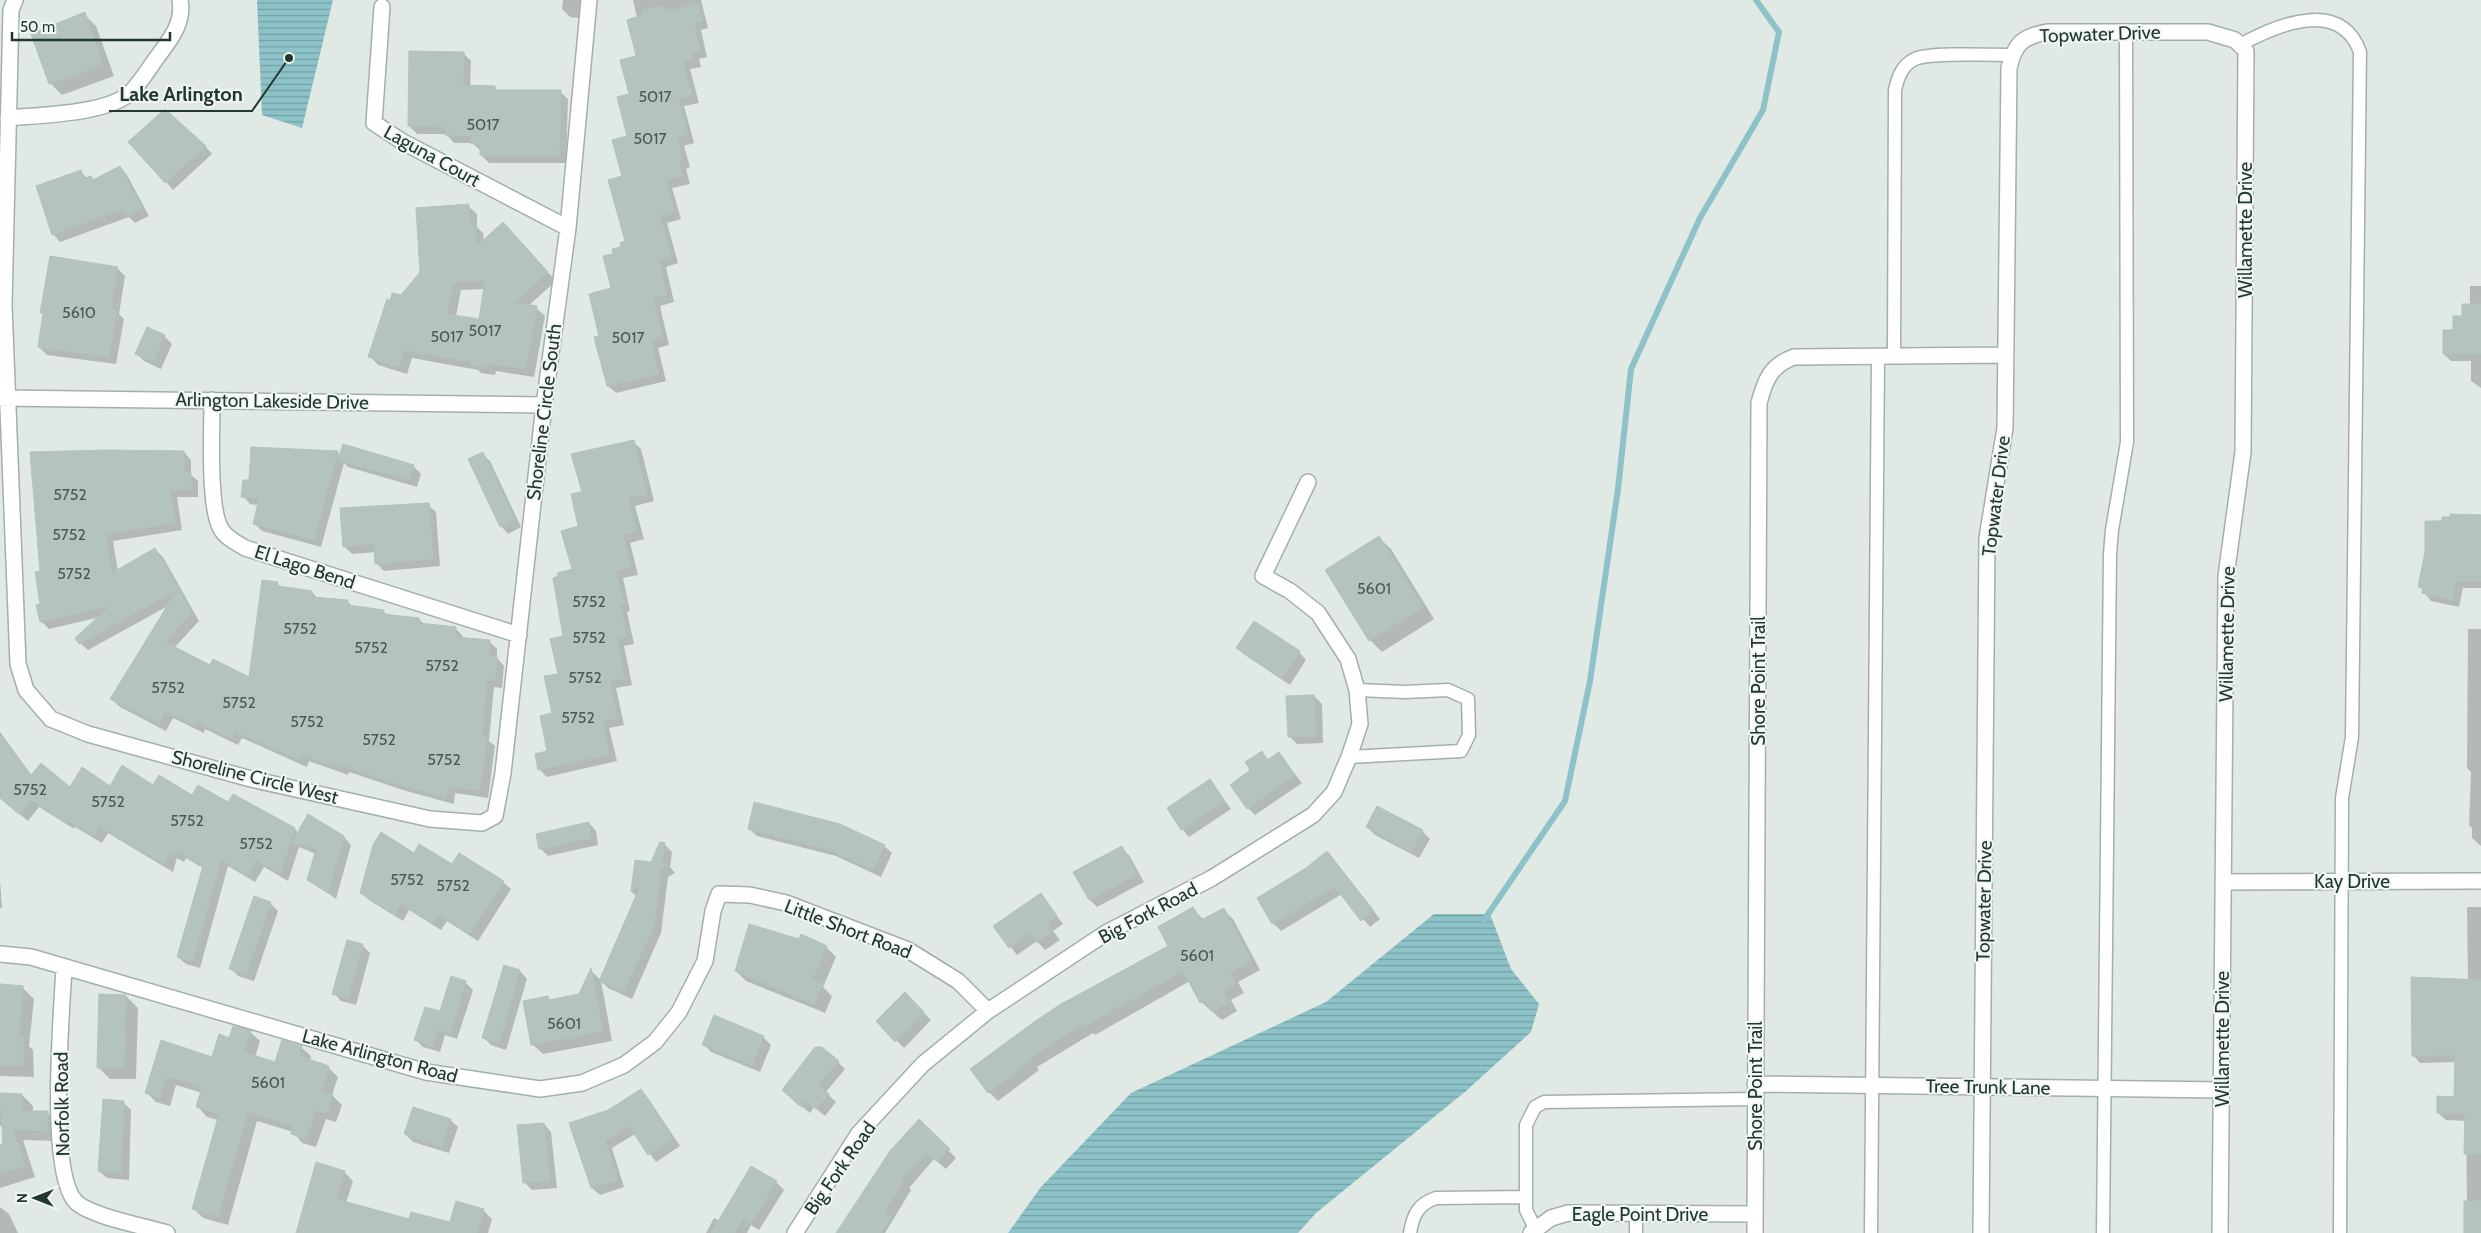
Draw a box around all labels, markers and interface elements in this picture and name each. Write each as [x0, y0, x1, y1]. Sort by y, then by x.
scale bar [12, 10, 170, 42]
text: 50 m [20, 18, 55, 36]
street label: Topwater Drive [2039, 20, 2161, 48]
callout: Lake Arlington [109, 76, 252, 111]
text: Lake Arlington [119, 82, 243, 106]
house number: 5017 [638, 87, 672, 106]
house number: 5017 [466, 115, 500, 134]
street label: Laguna Court [380, 120, 485, 192]
house number: 5017 [633, 129, 667, 148]
street label: Willamette Drive [2234, 162, 2257, 298]
house number: 5610 [62, 303, 96, 322]
house number: 5017 [468, 321, 502, 340]
street label: Shoreline Circle South [522, 322, 566, 502]
house number: 5017 [430, 327, 464, 346]
house number: 5017 [611, 328, 645, 347]
street label: Arlington Lakeside Drive [175, 388, 369, 414]
street label: Topwater Drive [1977, 434, 2015, 558]
house number: 5752 [53, 485, 87, 504]
house number: 5752 [52, 525, 86, 544]
street label: El Lago Bend [252, 540, 358, 594]
house number: 5752 [57, 564, 91, 583]
street label: Willamette Drive [2214, 566, 2240, 702]
house number: 5601 [1357, 579, 1391, 598]
house number: 5752 [572, 592, 606, 611]
street label: Shore Point Trail [1747, 616, 1770, 746]
house number: 5752 [283, 619, 317, 638]
house number: 5752 [572, 628, 606, 647]
house number: 5752 [354, 638, 388, 657]
house number: 5752 [425, 656, 459, 675]
house number: 5752 [568, 668, 602, 687]
house number: 5752 [151, 678, 185, 697]
house number: 5752 [222, 693, 256, 712]
house number: 5752 [561, 708, 595, 727]
house number: 5752 [290, 712, 324, 731]
house number: 5752 [362, 730, 396, 749]
street label: Shoreline Circle West [169, 745, 341, 809]
house number: 5752 [427, 750, 461, 769]
house number: 5752 [13, 780, 47, 799]
house number: 5752 [91, 792, 125, 811]
house number: 5752 [170, 811, 204, 830]
house number: 5752 [239, 834, 273, 853]
street label: Topwater Drive [1971, 840, 1997, 962]
house number: 5752 [390, 870, 424, 889]
street label: Kay Drive [2314, 870, 2390, 893]
house number: 5752 [436, 876, 470, 895]
street label: Big Fork Road [1095, 877, 1201, 949]
street label: Little Short Road [781, 894, 915, 964]
house number: 5601 [1180, 946, 1214, 965]
street label: Willamette Drive [2211, 971, 2234, 1107]
house number: 5601 [547, 1014, 581, 1033]
street label: Shore Point Trail [1744, 1021, 1767, 1151]
street label: Lake Arlington Road [300, 1024, 460, 1088]
street label: Norfolk Road [50, 1052, 74, 1156]
house number: 5601 [251, 1073, 285, 1092]
street label: Tree Trunk Lane [1925, 1074, 2051, 1100]
street label: Big Fork Road [799, 1117, 881, 1219]
north arrow [10, 1173, 60, 1223]
text: N [13, 1193, 31, 1203]
street label: Eagle Point Drive [1572, 1203, 1708, 1226]

